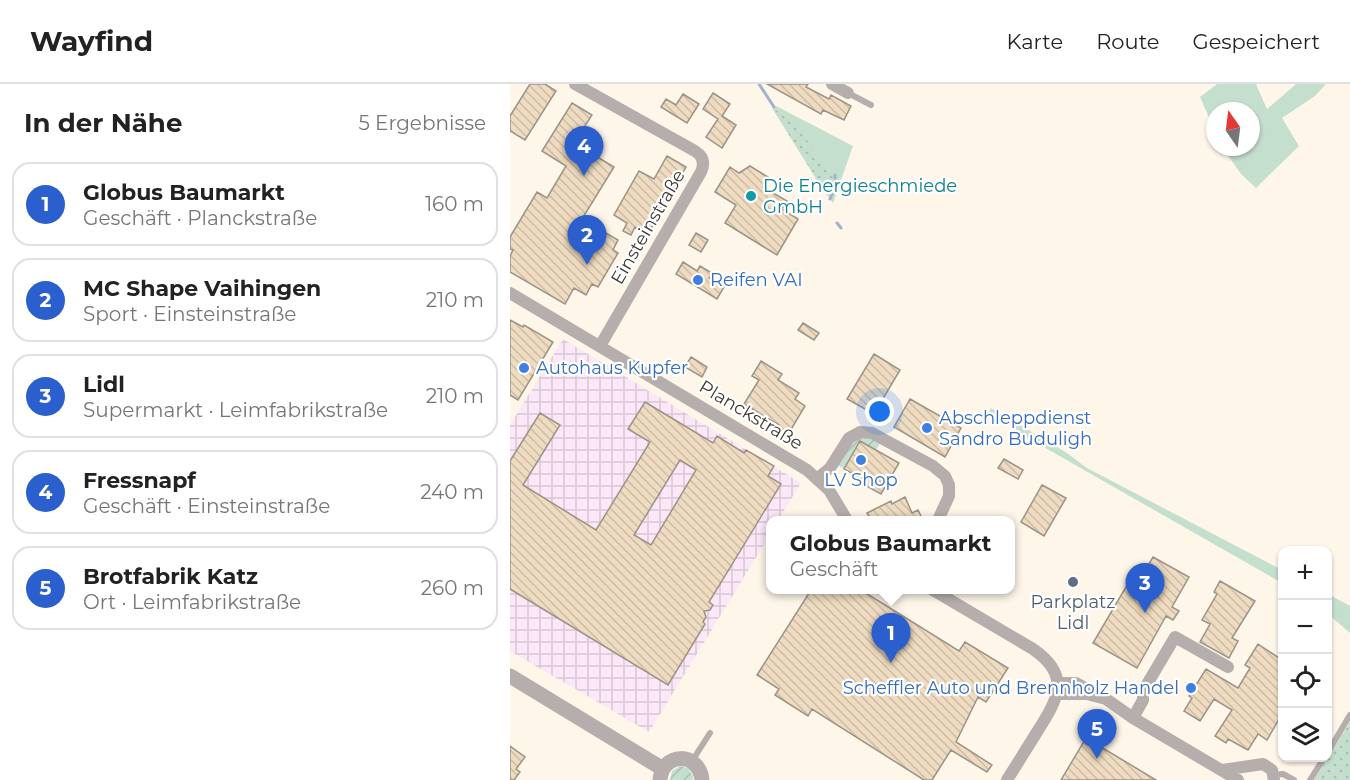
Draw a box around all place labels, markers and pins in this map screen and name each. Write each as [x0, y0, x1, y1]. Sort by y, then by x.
pin: 4 [564, 126, 604, 176]
place label: Die Energieschmiede GmbH [763, 175, 957, 218]
marker: Die Energieschmiede GmbH [744, 189, 758, 203]
pin: 2 [568, 216, 607, 265]
place label: Reifen VAI [710, 269, 803, 291]
marker: Reifen VAI [691, 273, 705, 287]
place label: Autohaus Kupfer [536, 357, 688, 379]
marker: Autohaus Kupfer [517, 361, 531, 375]
place label: Abschleppdienst Sandro Buduligh [939, 407, 1092, 450]
marker: Abschleppdienst Sandro Buduligh [920, 421, 934, 435]
marker: LV Shop [854, 453, 868, 467]
place label: LV Shop [824, 469, 898, 491]
pin: 3 [1126, 564, 1164, 613]
marker: Parkplatz Lidl [1066, 575, 1080, 589]
place label: Parkplatz Lidl [1030, 591, 1116, 634]
pin: 1 [872, 614, 910, 663]
place label: Scheffler Auto und Brennholz Handel [843, 677, 1179, 699]
marker: Scheffler Auto und Brennholz Handel [1184, 681, 1198, 695]
pin: 5 [1078, 710, 1116, 759]

